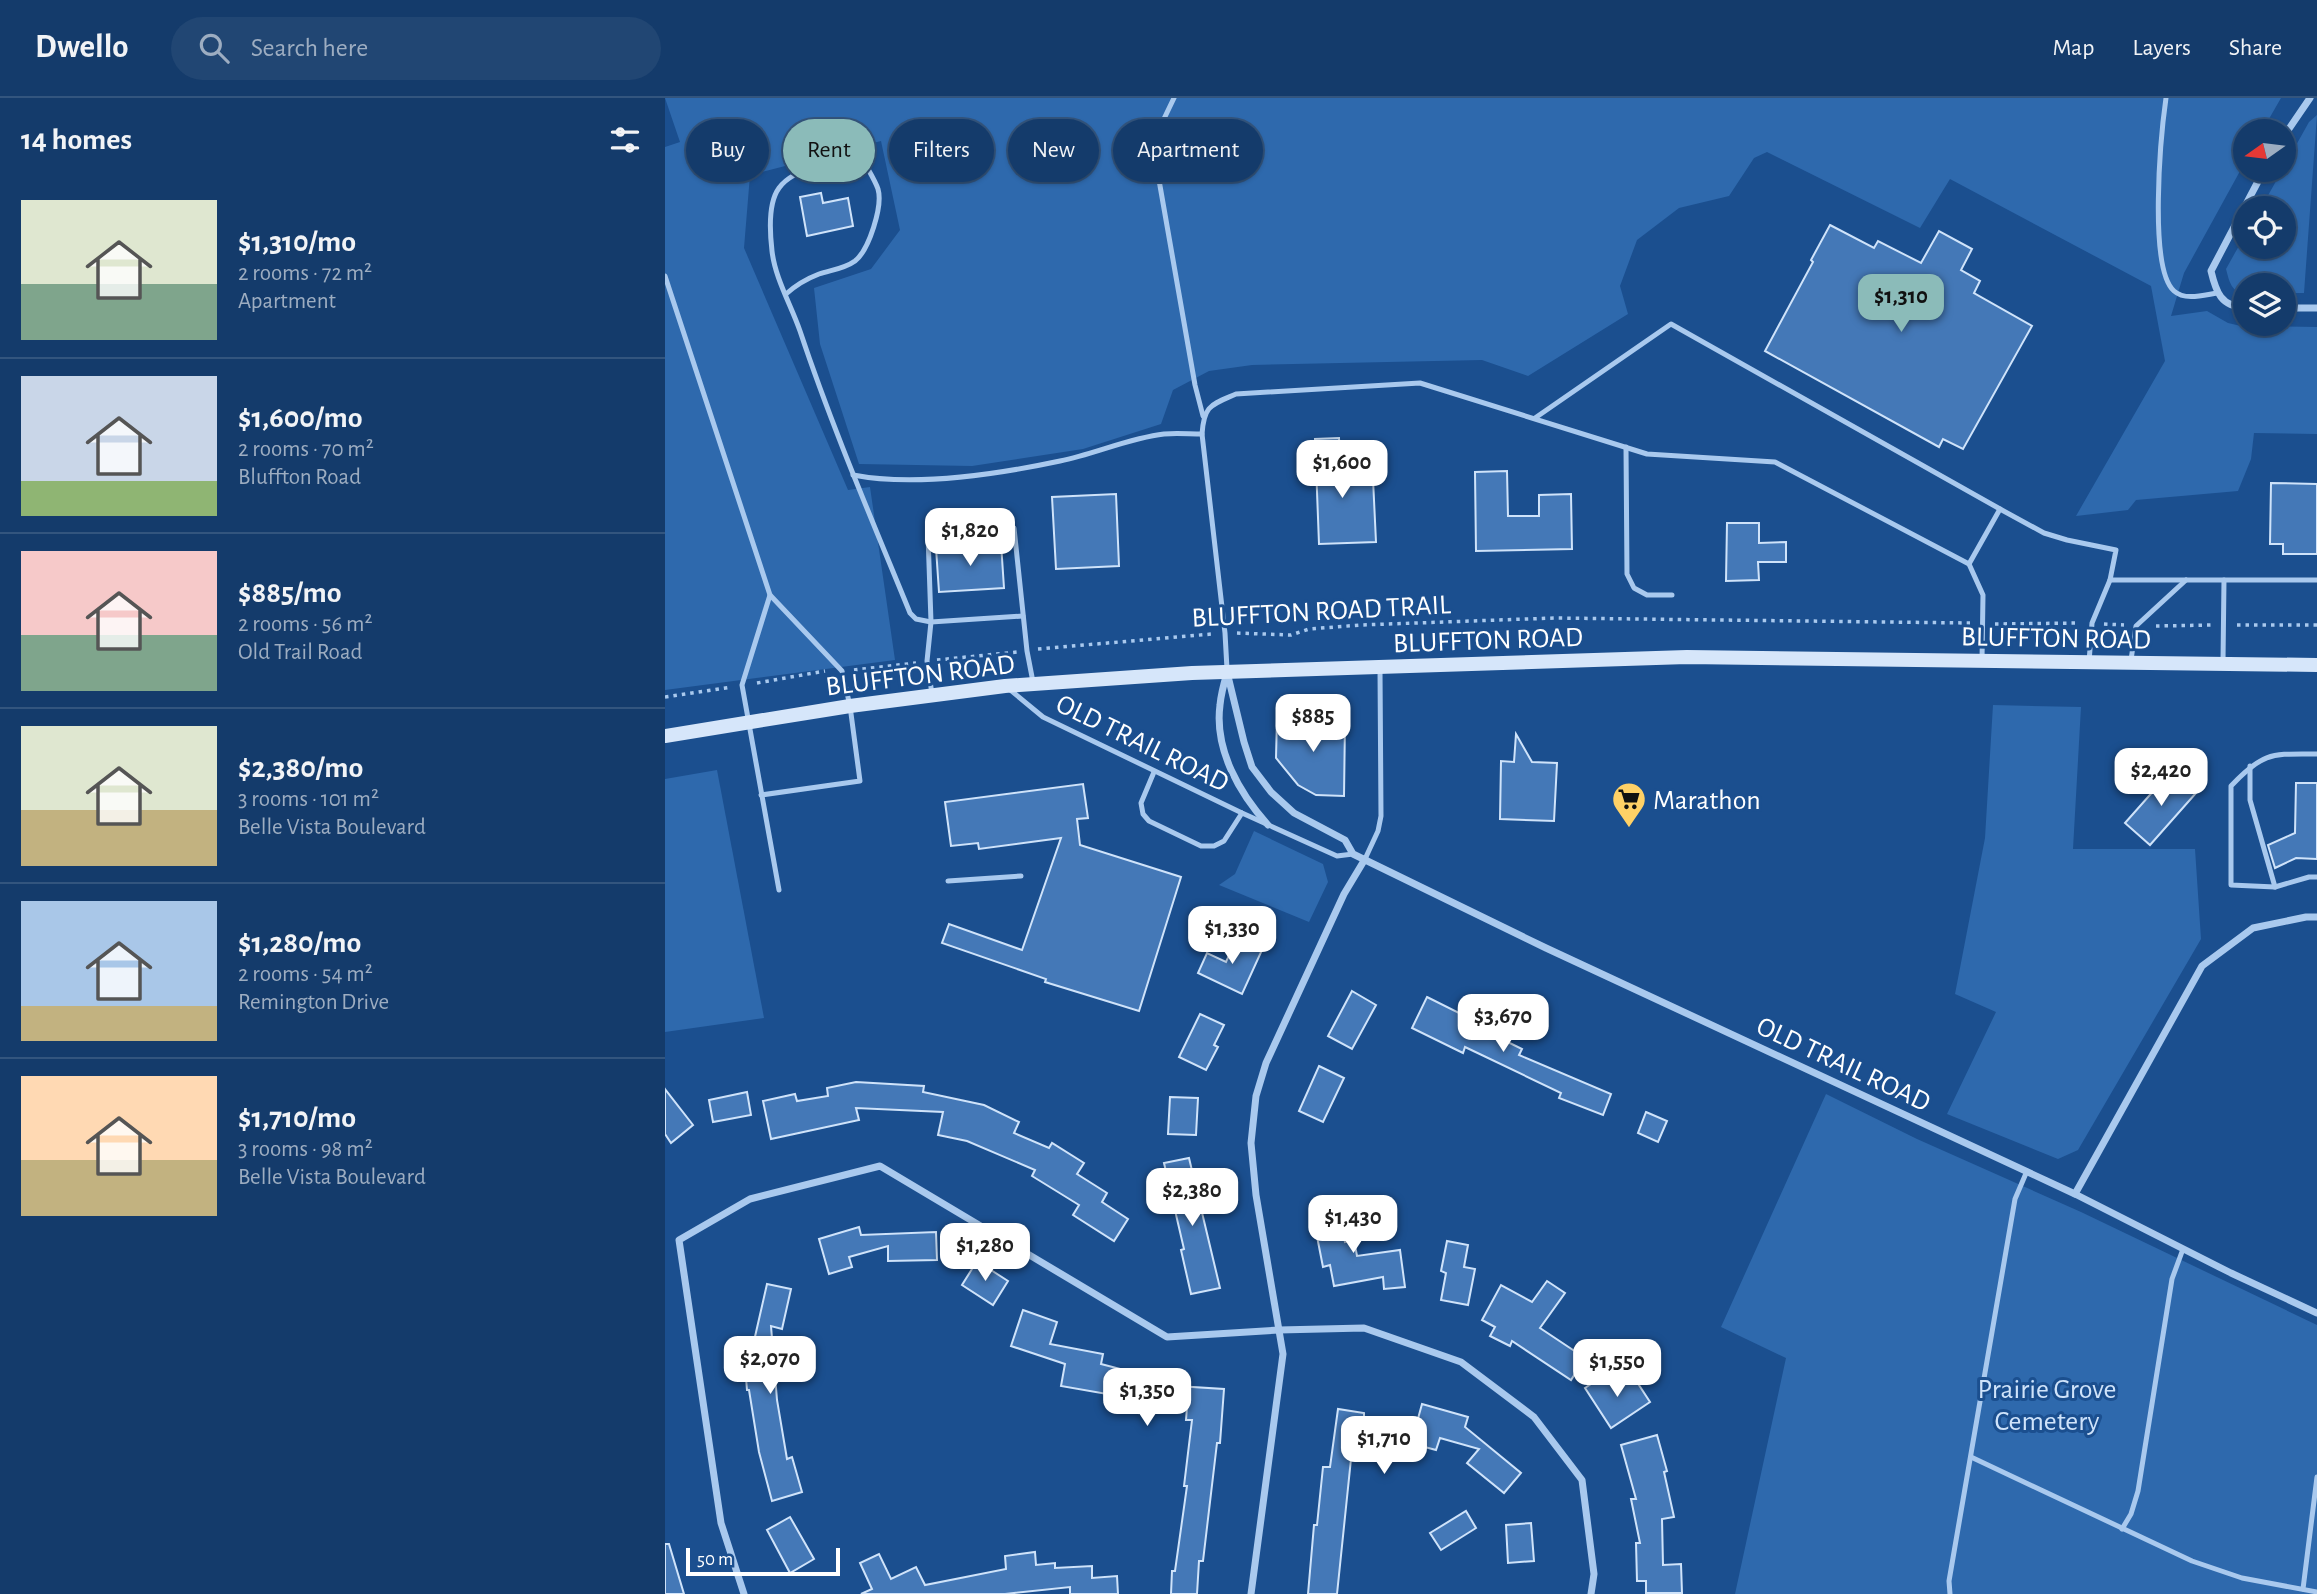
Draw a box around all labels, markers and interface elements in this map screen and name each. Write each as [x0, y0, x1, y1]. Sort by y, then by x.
search box [171, 17, 661, 80]
icon: search [195, 29, 233, 67]
text: Dwello [35, 31, 129, 64]
text: Search here [251, 35, 368, 61]
text: Map [2052, 36, 2094, 60]
text: Layers [2132, 36, 2191, 60]
text: Share [2229, 36, 2282, 60]
chip: Buy [686, 119, 769, 182]
chip: Rent [783, 119, 875, 182]
chip: Filters [889, 119, 994, 182]
chip: New [1008, 119, 1099, 182]
chip: Apartment [1113, 119, 1263, 182]
north arrow [2233, 119, 2296, 182]
map controls [2233, 119, 2296, 336]
icon: filters [606, 121, 644, 159]
text: 14 homes [21, 125, 132, 155]
button: locate [2233, 196, 2296, 259]
text: $1,310/mo [238, 227, 356, 257]
icon: home [77, 228, 161, 312]
text: 2 rooms · 72 m² [238, 262, 372, 285]
button: layers [2233, 273, 2296, 336]
pin: $1,310 [1844, 274, 1958, 334]
text: $1,310 [1874, 285, 1928, 308]
text: Apartment [238, 290, 336, 313]
text: $1,600/mo [238, 403, 362, 433]
icon: home [77, 404, 161, 488]
text: 2 rooms · 70 m² [238, 438, 374, 461]
pin: $1,600 [1285, 440, 1399, 500]
text: $1,600 [1313, 451, 1371, 474]
text: Bluffton Road [238, 466, 361, 489]
pin: $1,820 [913, 508, 1027, 568]
text: $1,820 [941, 519, 999, 542]
text: $885/mo [238, 578, 342, 608]
icon: home [77, 579, 161, 663]
street label: BLUFFTON ROAD TRAIL [1191, 591, 1452, 633]
text: 2 rooms · 56 m² [238, 613, 372, 636]
street label: BLUFFTON ROAD [1961, 623, 2151, 655]
street label: BLUFFTON ROAD [1393, 624, 1584, 658]
text: Old Trail Road [238, 641, 362, 664]
street label: BLUFFTON ROAD [824, 650, 1016, 701]
street label: OLD TRAIL ROAD [1051, 690, 1233, 798]
pin: $885 [1272, 694, 1354, 754]
text: $885 [1292, 705, 1334, 728]
pin: $2,420 [2104, 748, 2218, 808]
text: $2,380/mo [238, 753, 363, 783]
icon: home [77, 754, 161, 838]
text: $2,420 [2131, 759, 2191, 782]
supermarket icon: Marathon [1610, 780, 1648, 829]
place label: Marathon [1653, 787, 1761, 815]
text: 3 rooms · 101 m² [238, 788, 379, 811]
text: Belle Vista Boulevard [238, 816, 426, 839]
pin: $1,330 [1175, 906, 1289, 966]
text: $1,330 [1204, 917, 1260, 940]
text: $1,280/mo [238, 928, 361, 958]
icon: home [77, 929, 161, 1013]
text: 2 rooms · 54 m² [238, 963, 373, 986]
text: Remington Drive [238, 991, 389, 1014]
pin: $3,670 [1446, 995, 1560, 1054]
text: $3,670 [1474, 1005, 1532, 1028]
street label: OLD TRAIL ROAD [1752, 1012, 1934, 1117]
text: $1,710/mo [238, 1103, 356, 1133]
icon: home [77, 1104, 161, 1188]
text: 3 rooms · 98 m² [238, 1138, 373, 1161]
text: Belle Vista Boulevard [238, 1166, 426, 1189]
pin: $2,380 [1135, 1168, 1249, 1228]
text: $2,380 [1162, 1179, 1222, 1202]
pin: $1,430 [1296, 1196, 1410, 1255]
text: $1,430 [1324, 1206, 1382, 1229]
pin: $1,280 [928, 1224, 1042, 1283]
text: $1,280 [956, 1234, 1014, 1257]
pin: $2,070 [713, 1336, 827, 1396]
pin: $1,550 [1560, 1340, 1674, 1399]
text: $2,070 [740, 1347, 800, 1370]
text: $1,550 [1589, 1350, 1645, 1373]
pin: $1,350 [1090, 1368, 1204, 1428]
park label: Prairie Grove Cemetery [1978, 1376, 2116, 1436]
text: $1,350 [1119, 1379, 1175, 1402]
pin: $1,710 [1327, 1416, 1441, 1476]
text: $1,710 [1357, 1427, 1411, 1450]
scale bar [686, 1545, 840, 1577]
text: 50 m [697, 1550, 733, 1569]

